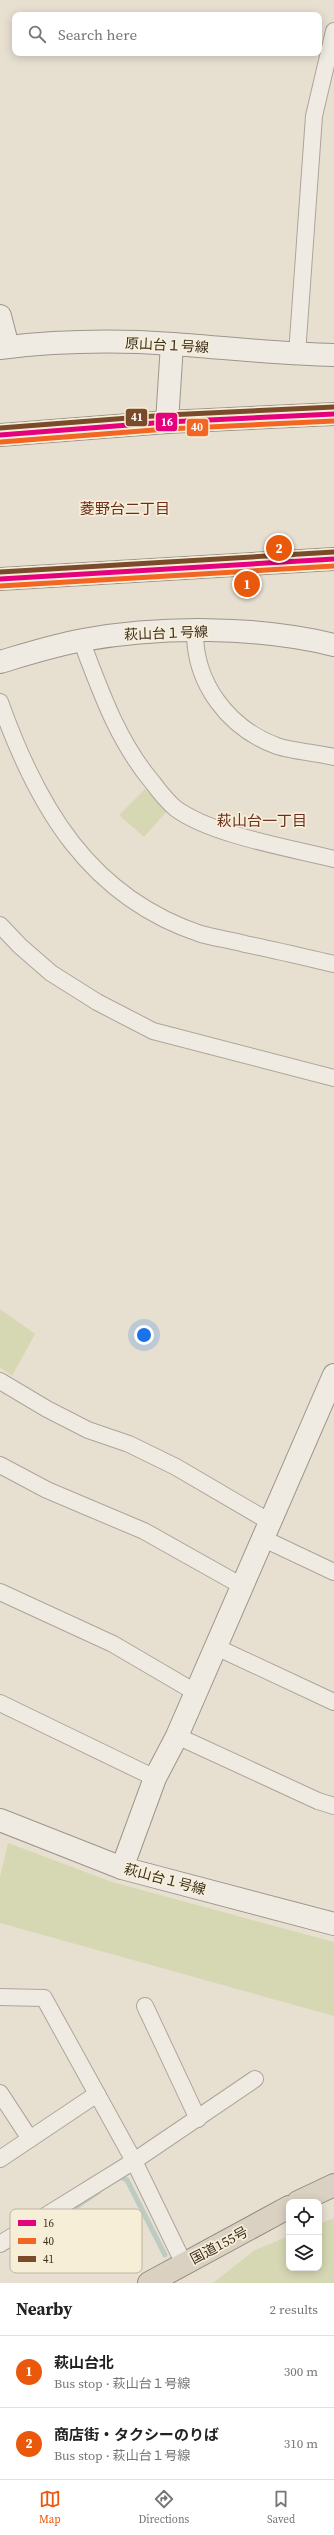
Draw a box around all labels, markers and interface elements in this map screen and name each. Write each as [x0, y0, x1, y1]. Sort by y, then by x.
search box [12, 12, 322, 56]
icon: search [26, 23, 48, 45]
text: Search here [58, 24, 137, 45]
street label: 原山台１号線 [125, 333, 209, 357]
line badge: 41 [125, 408, 148, 427]
text: 41 [131, 410, 143, 425]
line badge: 16 [155, 412, 178, 432]
text: 16 [161, 415, 173, 430]
line badge: 40 [186, 418, 209, 437]
text: 40 [191, 420, 203, 435]
district label: 菱野台二丁目 [80, 498, 170, 519]
pin: 2 [266, 533, 292, 563]
pin: 1 [234, 569, 260, 599]
street label: 萩山台１号線 [124, 622, 208, 644]
district label: 萩山台一丁目 [217, 810, 307, 831]
your location [134, 1325, 154, 1345]
street label: 萩山台１号線 [122, 1858, 208, 1900]
map controls [286, 2199, 322, 2271]
button: locate [286, 2199, 322, 2235]
legend [10, 2209, 142, 2273]
text: 16 [43, 2216, 54, 2231]
street label: 国道155号 [186, 2221, 252, 2269]
text: 40 [43, 2234, 54, 2249]
button: layers [286, 2235, 322, 2271]
text: 41 [43, 2252, 54, 2267]
text: Nearby [16, 2297, 72, 2321]
text: 2 results [270, 2301, 318, 2318]
text: 萩山台北 [54, 2352, 114, 2373]
text: 1 [25, 2363, 33, 2380]
text: 300 m [284, 2363, 318, 2380]
text: Bus stop · 萩山台１号線 [54, 2375, 191, 2392]
text: 商店街・タクシーのりば [54, 2424, 219, 2445]
text: 2 [25, 2435, 33, 2452]
text: 310 m [284, 2435, 318, 2452]
text: Bus stop · 萩山台１号線 [54, 2447, 191, 2464]
tab: Map [39, 2488, 61, 2527]
tab: Directions [138, 2488, 189, 2527]
tab: Saved [267, 2488, 295, 2527]

